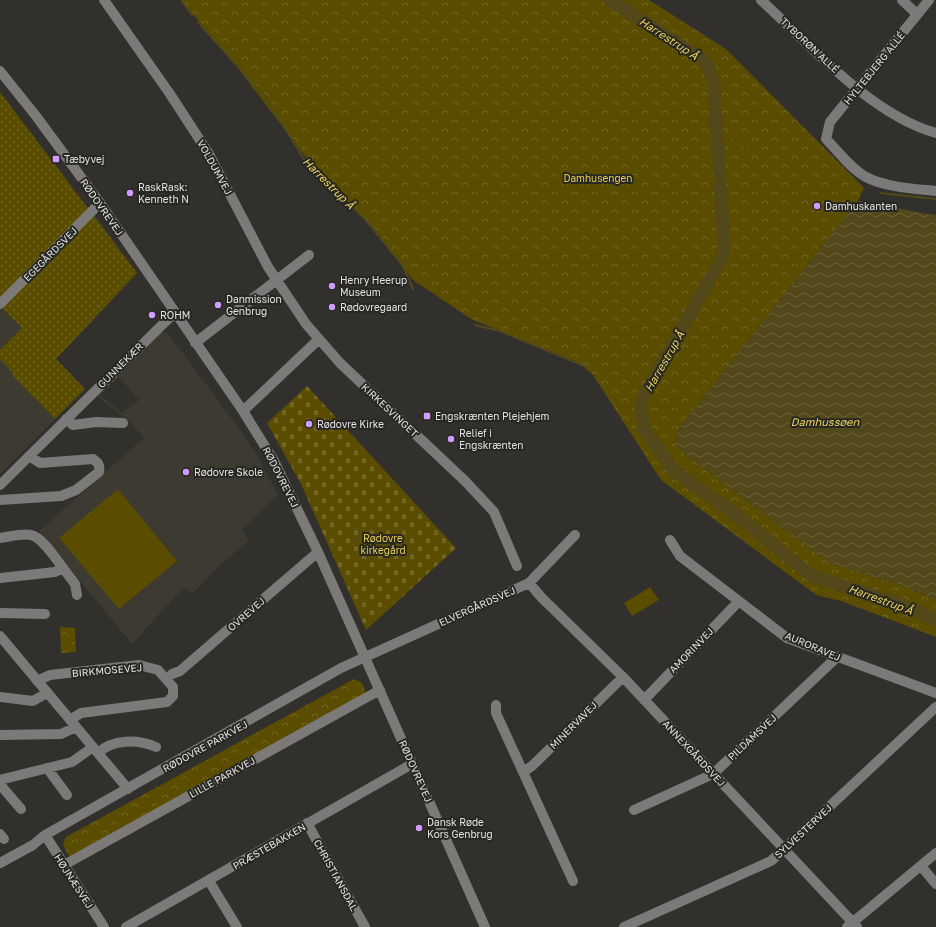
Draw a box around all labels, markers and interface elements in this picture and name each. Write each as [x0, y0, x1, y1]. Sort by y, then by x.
water label: Harrestrup Å [637, 14, 701, 63]
street label: TYBORØN ALLÉ [778, 15, 842, 75]
street label: HYLTEBJERG ALLÉ [841, 29, 907, 107]
street label: VOLDUMVEJ [195, 137, 235, 197]
place label: Tæbyvej [64, 153, 104, 165]
marker: Tæbyvej [51, 154, 61, 164]
water label: Harrestrup Å [300, 155, 358, 213]
park label: Damhusengen [563, 172, 633, 184]
street label: RØDOVREVEJ [78, 176, 126, 238]
place label: RaskRask: Kenneth N [138, 181, 189, 205]
marker: RaskRask: Kenneth N [125, 188, 135, 198]
place label: Damhuskanten [825, 200, 897, 212]
marker: Damhuskanten [812, 201, 822, 211]
street label: EGEGÅRDSVEJ [20, 224, 79, 283]
place label: Henry Heerup Museum [340, 274, 407, 298]
marker: Henry Heerup Museum [327, 281, 337, 291]
place label: Danmission Genbrug [226, 293, 282, 317]
marker: Danmission Genbrug [213, 300, 223, 310]
place label: Rødovregaard [340, 301, 407, 313]
marker: Rødovregaard [327, 302, 337, 312]
place label: ROHM [160, 309, 190, 321]
marker: ROHM [147, 310, 157, 320]
water label: Harrestrup Å [641, 328, 688, 394]
street label: GUNNEKÆR [95, 340, 145, 390]
street label: KIRKESVINGET [359, 381, 421, 439]
place label: Engskrænten Plejehjem [435, 410, 550, 422]
marker: Engskrænten Plejehjem [422, 411, 432, 421]
water label: Damhussøen [791, 415, 860, 428]
place label: Rødovre Kirke [317, 418, 384, 430]
marker: Rødovre Kirke [304, 419, 314, 429]
place label: Relief i Engskrænten [459, 427, 524, 451]
marker: Relief i Engskrænten [446, 434, 456, 444]
street label: RØDOVREVEJ [261, 445, 301, 509]
place label: Rødovre Skole [194, 466, 263, 478]
marker: Rødovre Skole [181, 467, 191, 477]
park label: Rødovre kirkegård [360, 532, 406, 556]
water label: Harrestrup Å [847, 581, 916, 618]
street label: ELVERGÅRDSVEJ [437, 583, 517, 628]
street label: OVREVEJ [225, 595, 267, 633]
street label: AMORINVEJ [666, 625, 716, 675]
street label: AURORAVEJ [784, 629, 842, 663]
street label: BIRKMOSEVEJ [71, 661, 143, 679]
street label: MINERVAVEJ [547, 699, 599, 751]
street label: PILDAMSVEJ [725, 711, 779, 763]
street label: ANNEXGÅRDSVEJ [660, 717, 729, 789]
street label: RØDOVRE PARKVEJ [160, 718, 250, 774]
street label: RØDOVREVEJ [397, 738, 435, 804]
street label: LILLE PARKVEJ [187, 754, 257, 800]
street label: SYLVESTERVEJ [772, 801, 834, 861]
place label: Dansk Røde Kors Genbrug [427, 816, 493, 840]
street label: PRÆSTEBAKKEN [230, 820, 308, 872]
marker: Dansk Røde Kors Genbrug [414, 823, 424, 833]
street label: CHRISTIANSDAL [311, 837, 361, 913]
street label: HØJNÆSVEJ [52, 852, 96, 910]

